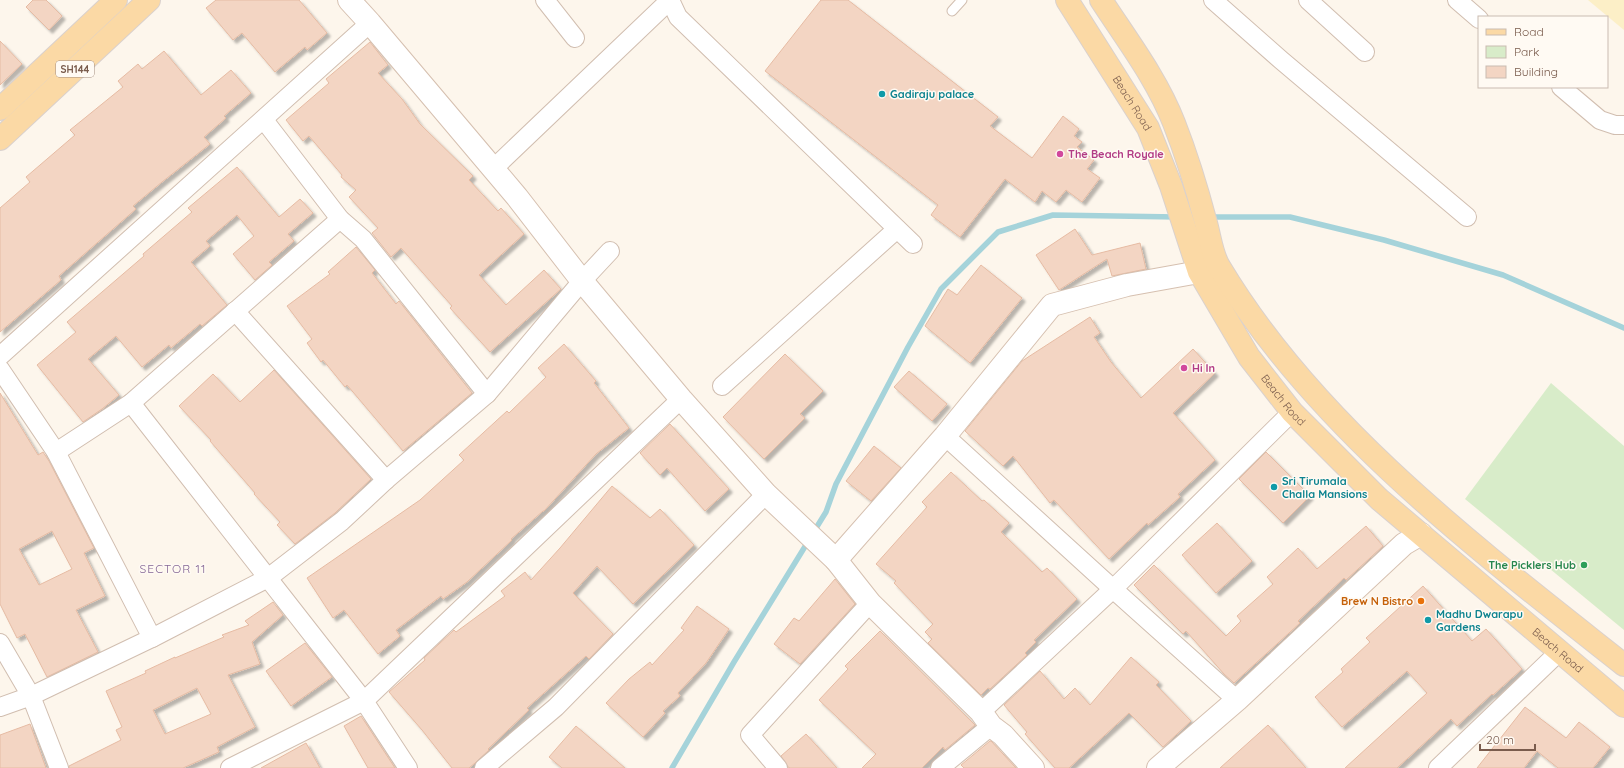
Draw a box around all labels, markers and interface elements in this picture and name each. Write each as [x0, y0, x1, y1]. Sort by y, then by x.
legend [1478, 16, 1608, 88]
text: Road [1514, 24, 1544, 39]
text: Park [1514, 44, 1539, 59]
road number: SH144 [56, 61, 94, 77]
text: Building [1514, 64, 1558, 79]
street label: Beach Road [1110, 73, 1155, 133]
place label: Gadiraju palace [890, 87, 975, 101]
marker: Gadiraju palace [877, 89, 887, 99]
place label: The Beach Royale [1068, 147, 1164, 161]
marker: The Beach Royale [1055, 149, 1065, 159]
place label: Hi In [1192, 361, 1215, 375]
marker: Hi In [1179, 363, 1189, 373]
street label: Beach Road [1258, 371, 1309, 429]
place label: Sri Tirumala Challa Mansions [1282, 474, 1367, 501]
marker: Sri Tirumala Challa Mansions [1269, 482, 1279, 492]
place label: The Picklers Hub [1488, 558, 1576, 572]
marker: The Picklers Hub [1579, 560, 1589, 570]
district label: SECTOR 11 [140, 561, 206, 576]
place label: Brew N Bistro [1341, 594, 1413, 608]
marker: Brew N Bistro [1416, 596, 1426, 606]
place label: Madhu Dwarapu Gardens [1436, 607, 1523, 634]
marker: Madhu Dwarapu Gardens [1423, 615, 1433, 625]
street label: Beach Road [1530, 625, 1586, 676]
scale bar [1480, 726, 1535, 752]
text: 20 m [1486, 732, 1514, 747]

